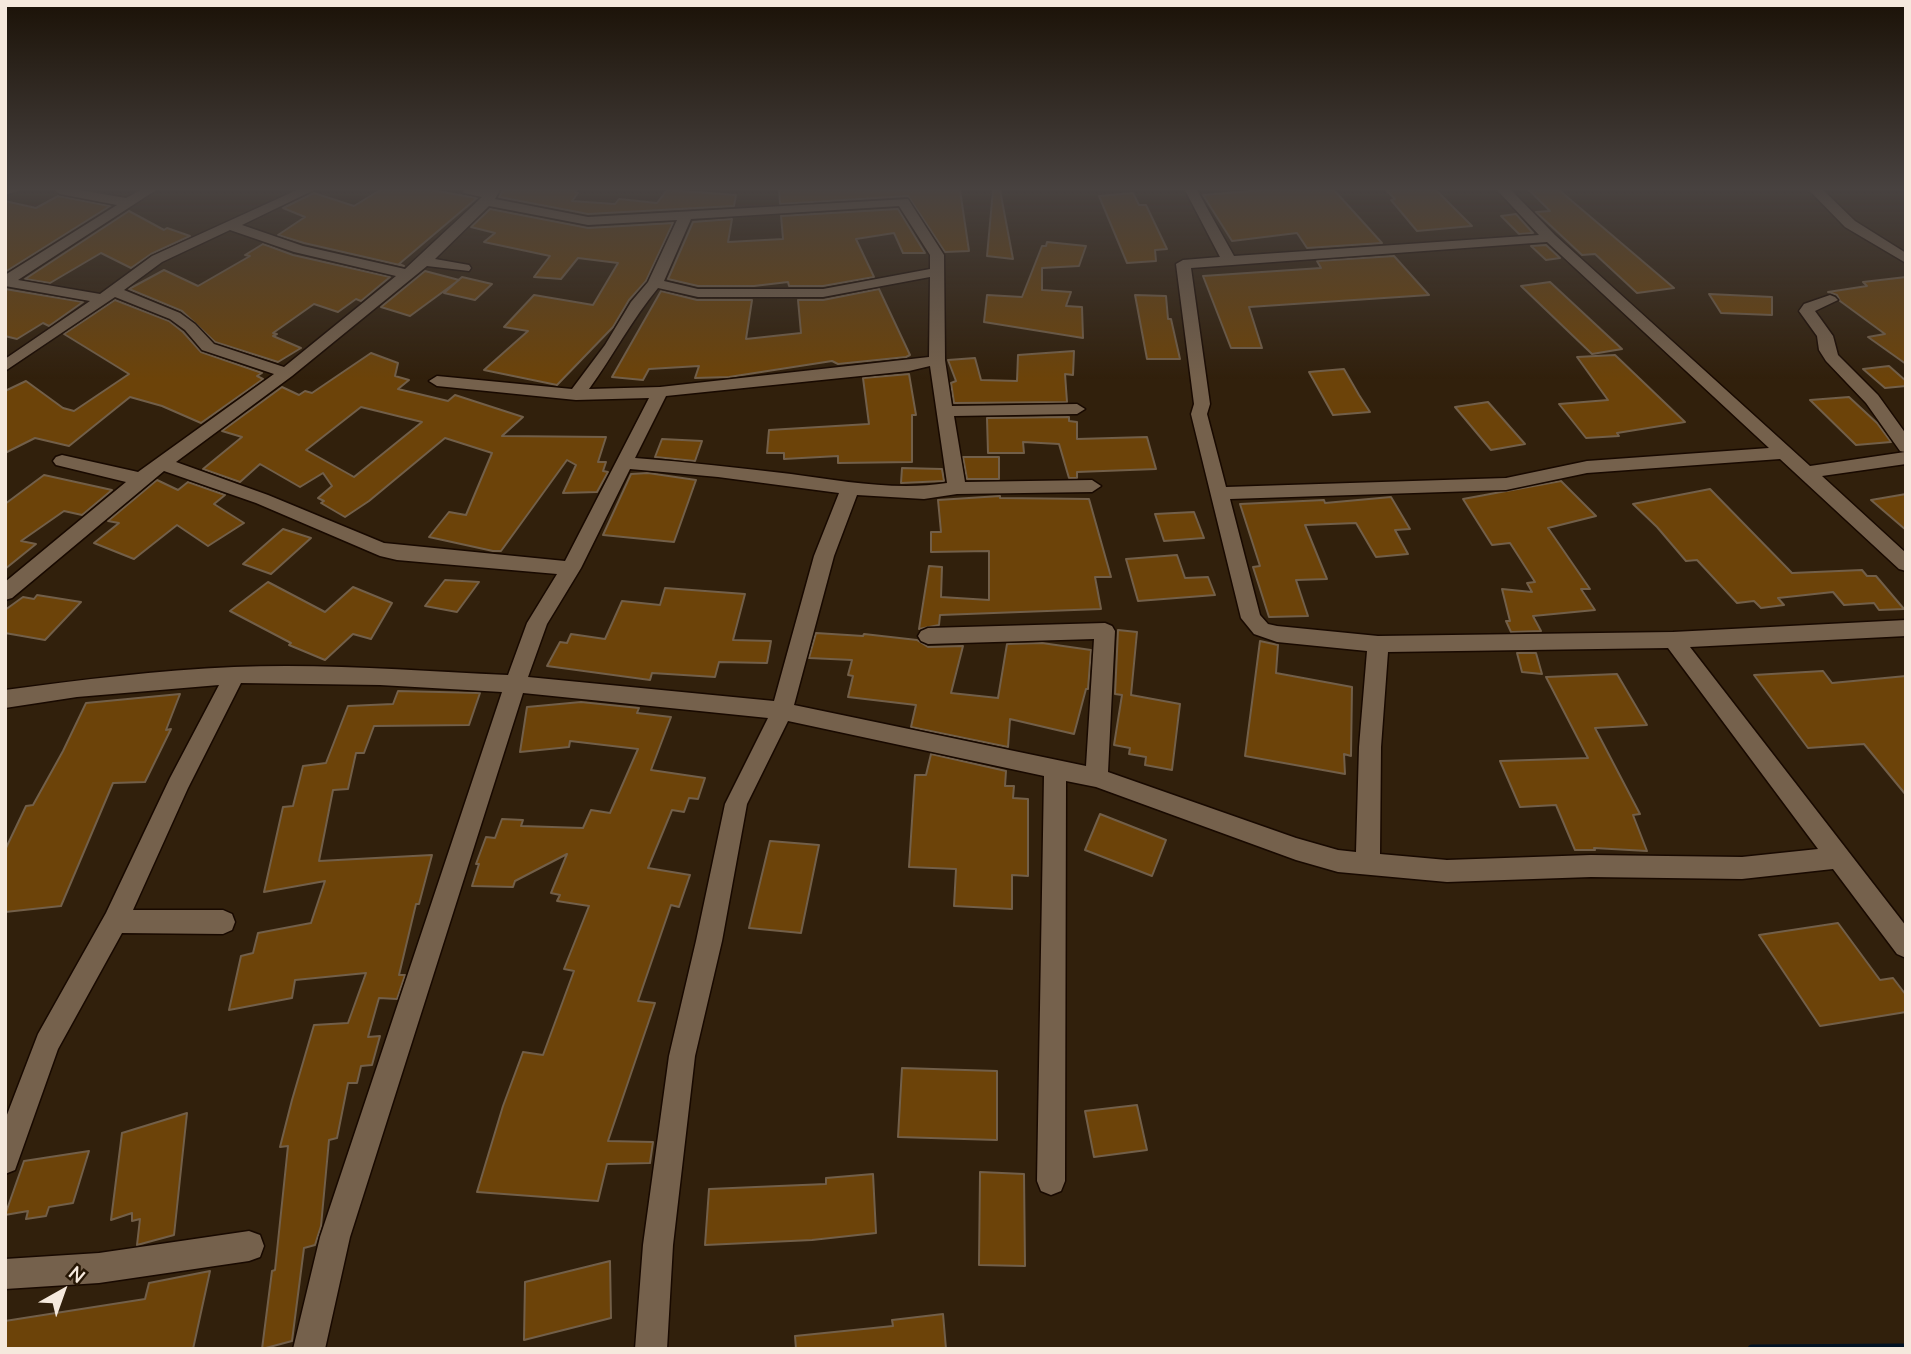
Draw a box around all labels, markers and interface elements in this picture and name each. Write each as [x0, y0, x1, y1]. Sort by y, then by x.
north arrow [28, 1256, 98, 1326]
text: N [63, 1260, 90, 1289]

